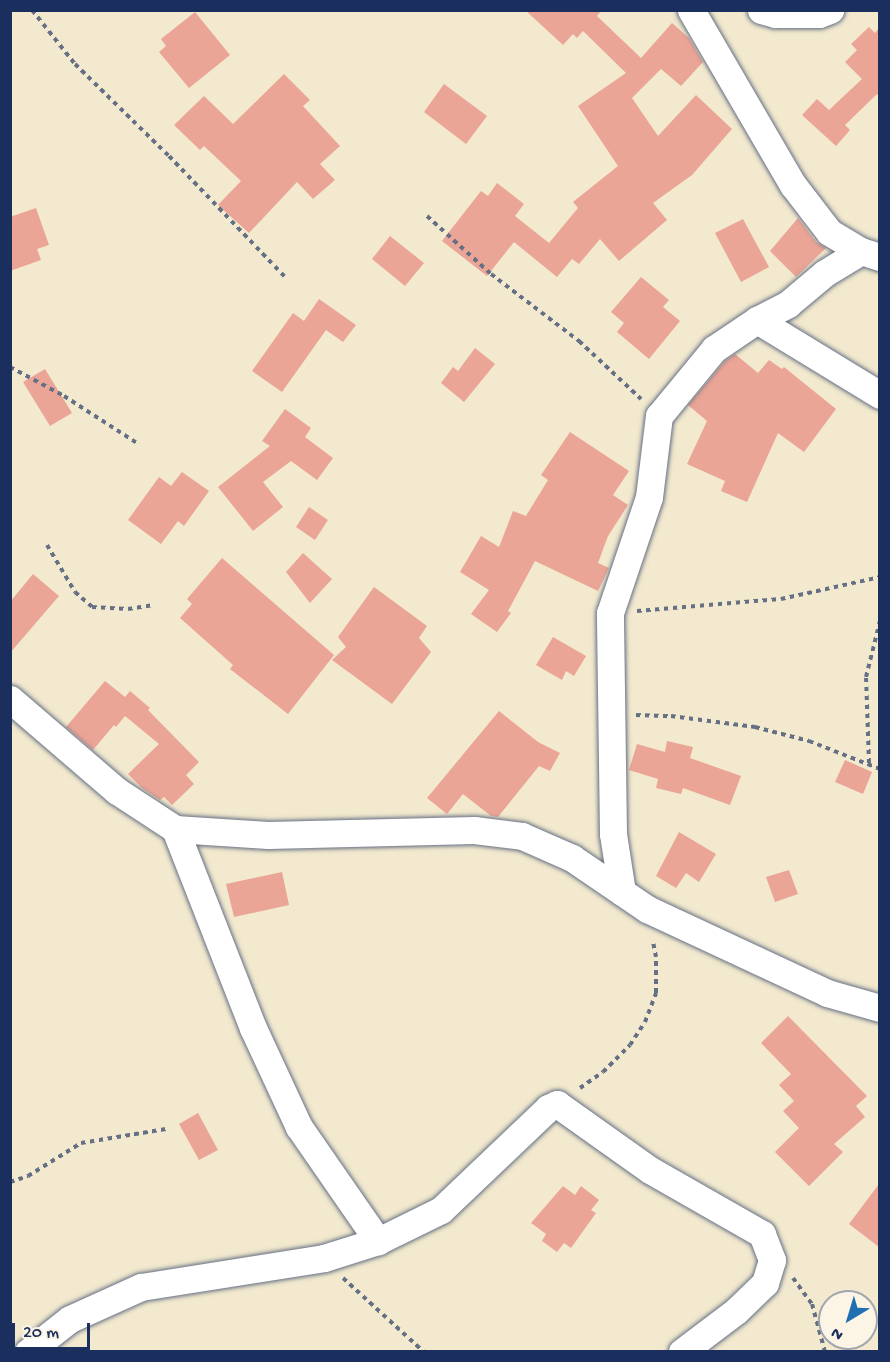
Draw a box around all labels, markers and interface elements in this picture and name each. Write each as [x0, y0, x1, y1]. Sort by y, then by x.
north arrow [818, 1290, 878, 1350]
scale bar [15, 1311, 93, 1349]
text: N [828, 1322, 848, 1344]
text: 20 m [23, 1323, 59, 1344]

